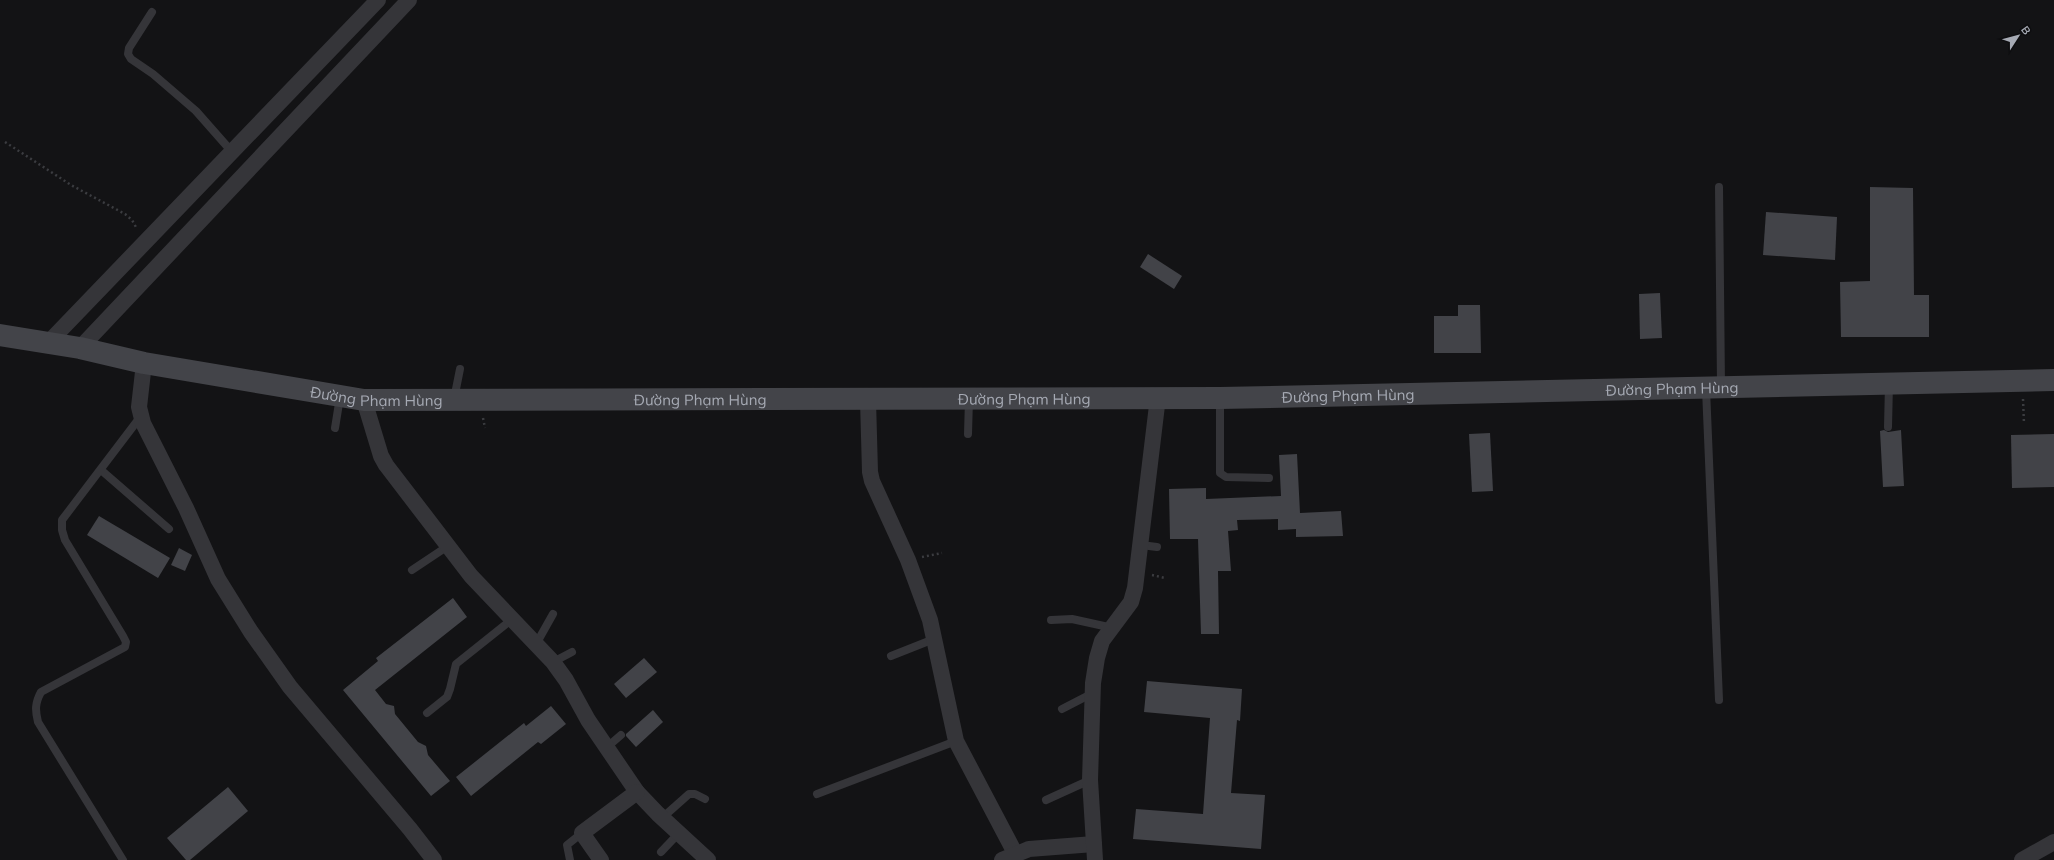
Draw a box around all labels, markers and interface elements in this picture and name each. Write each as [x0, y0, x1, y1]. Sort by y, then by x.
north arrow [1998, 16, 2038, 56]
text: B [2018, 23, 2034, 38]
street label: Đường Phạm Hùng [1605, 377, 1739, 399]
street label: Đường Phạm Hùng [309, 382, 443, 410]
street label: Đường Phạm Hùng [1281, 384, 1415, 406]
street label: Đường Phạm Hùng [958, 389, 1091, 408]
street label: Đường Phạm Hùng [634, 390, 767, 409]

